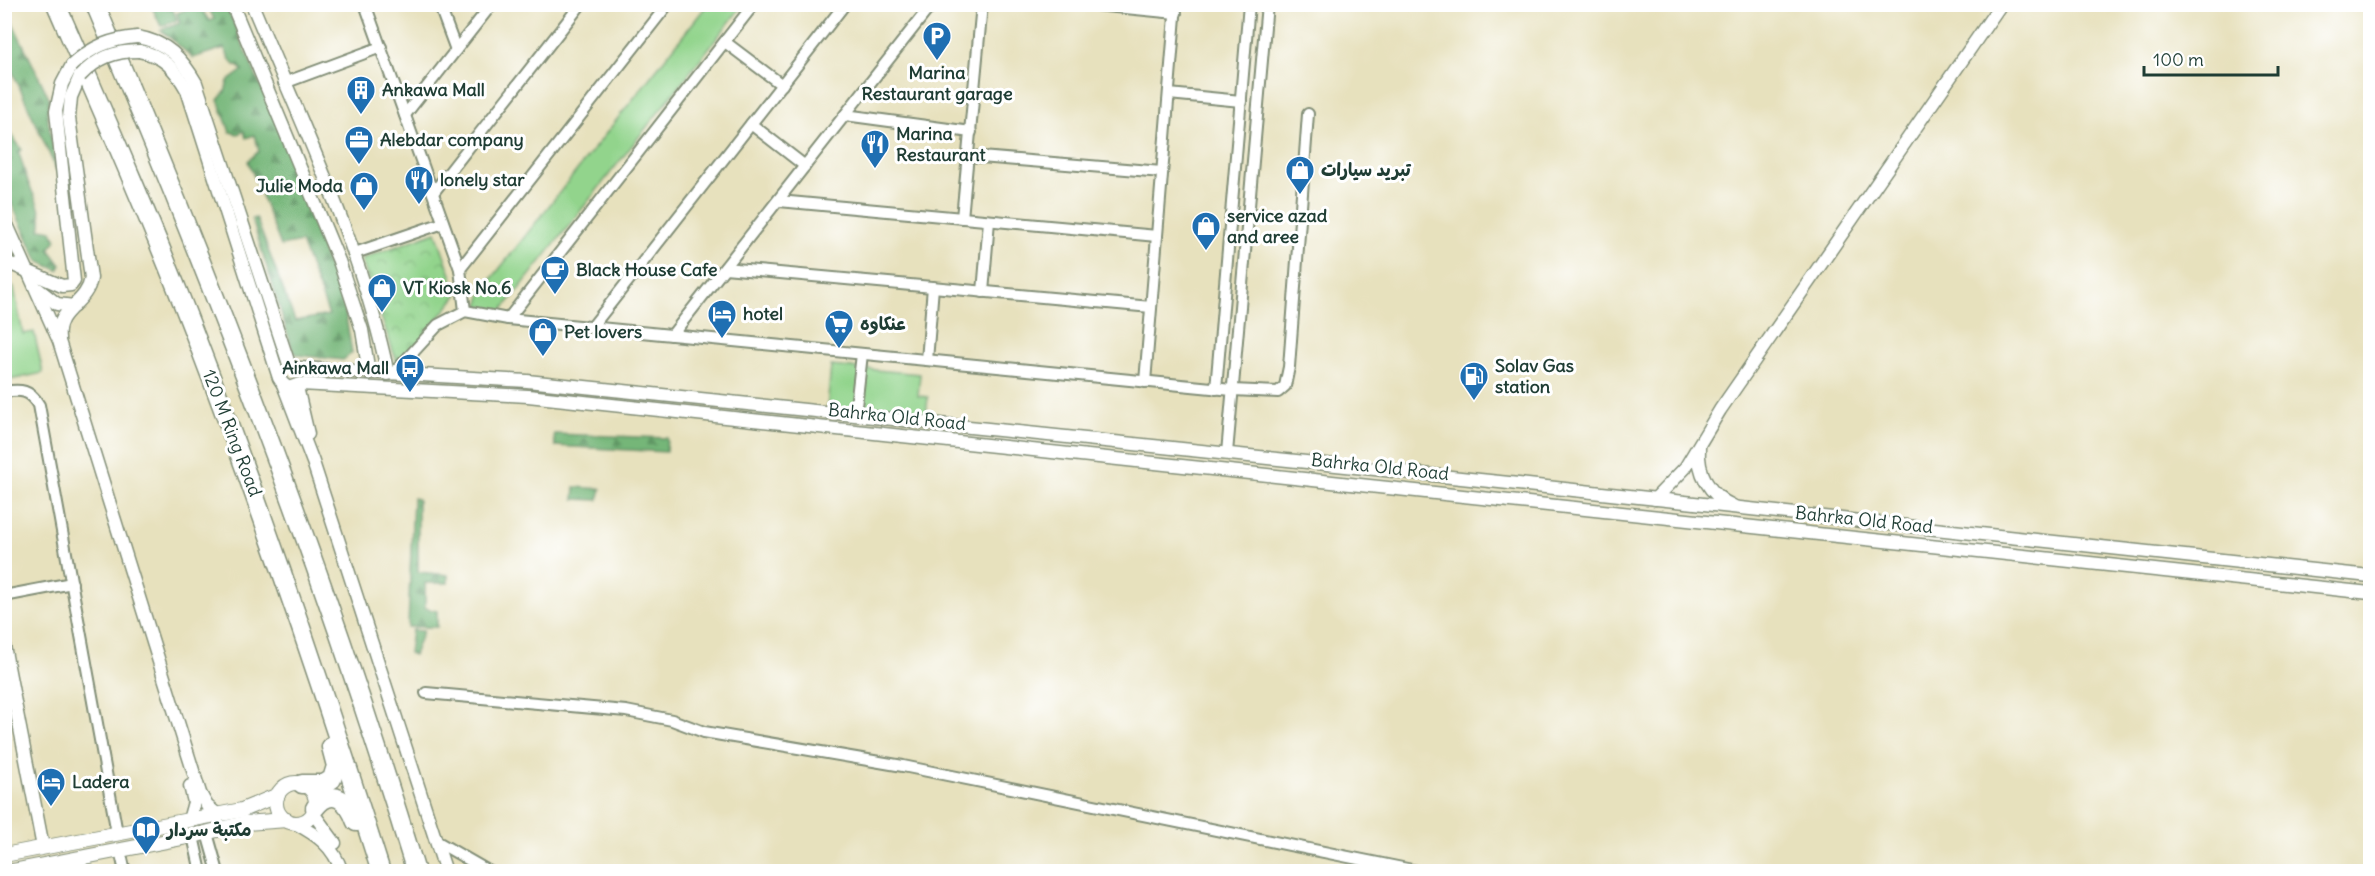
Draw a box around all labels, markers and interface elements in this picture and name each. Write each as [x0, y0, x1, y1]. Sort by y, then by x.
parking icon: Marina Restaurant garage [921, 20, 953, 62]
scale bar [2144, 39, 2278, 77]
text: 100 m [2153, 48, 2204, 71]
place label: Marina Restaurant garage [861, 61, 1013, 105]
building icon: Ankawa Mall [345, 74, 377, 116]
place label: Ankawa Mall [382, 78, 485, 101]
place label: Marina Restaurant [896, 122, 986, 166]
office icon: Alebdar company [343, 124, 375, 166]
place label: Alebdar company [380, 128, 524, 151]
restaurant icon: Marina Restaurant [859, 128, 891, 170]
shop icon: تبريد سيارات [1284, 154, 1316, 196]
place label: تبريد سيارات [1321, 158, 1411, 181]
restaurant icon: lonely star [403, 164, 435, 206]
place label: lonely star [440, 168, 525, 191]
shop icon: Julie Moda [348, 170, 380, 212]
place label: Julie Moda [256, 174, 343, 197]
place label: service azad and aree [1227, 204, 1328, 248]
shop icon: service azad and aree [1190, 210, 1222, 252]
cafe icon: Black House Cafe [539, 254, 571, 296]
place label: Black House Cafe [576, 258, 718, 281]
shop icon: VT Kiosk No.6 [366, 272, 398, 314]
place label: VT Kiosk No.6 [403, 276, 511, 299]
hotel icon: hotel [706, 298, 738, 340]
place label: hotel [743, 302, 783, 325]
supermarket icon: عنكاوه [823, 308, 855, 350]
place label: عنكاوه [860, 312, 907, 335]
shop icon: Pet lovers [527, 316, 559, 358]
place label: Pet lovers [564, 320, 642, 343]
bus stop icon: Ainkawa Mall [394, 352, 426, 394]
place label: Solav Gas station [1495, 354, 1574, 398]
place label: Ainkawa Mall [282, 356, 389, 379]
fuel station icon: Solav Gas station [1458, 360, 1490, 402]
street label: 120 M Ring Road [198, 366, 267, 500]
street label: Bahrka Old Road [827, 398, 968, 435]
street label: Bahrka Old Road [1310, 448, 1451, 485]
street label: Bahrka Old Road [1794, 501, 1935, 538]
hotel icon: Ladera [35, 766, 67, 808]
place label: Ladera [72, 770, 130, 793]
library icon: مكتبة سردار [130, 814, 162, 856]
place label: مكتبة سردار [165, 818, 251, 841]

